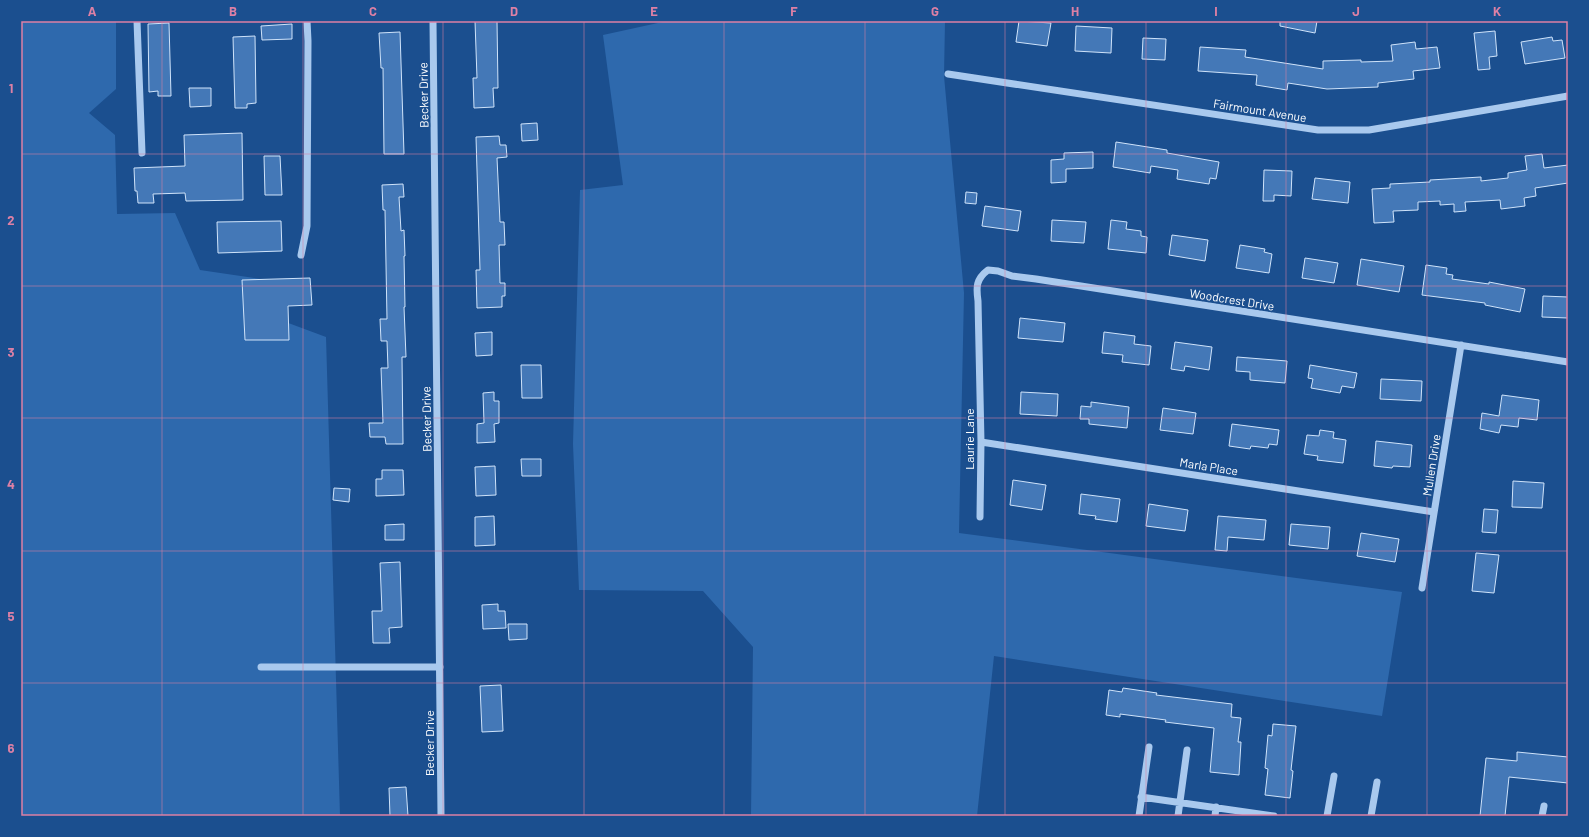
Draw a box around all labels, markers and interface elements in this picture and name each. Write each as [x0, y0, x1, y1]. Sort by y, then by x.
text: A [88, 3, 97, 19]
text: B [229, 3, 237, 19]
text: C [369, 3, 377, 19]
text: D [510, 3, 518, 19]
text: E [650, 3, 658, 19]
text: F [790, 3, 798, 19]
text: G [931, 3, 939, 19]
text: H [1071, 3, 1079, 19]
text: I [1214, 3, 1218, 19]
text: J [1352, 3, 1360, 19]
text: K [1493, 3, 1501, 19]
street label: Becker Drive [415, 62, 431, 128]
text: 1 [9, 80, 13, 96]
street label: Fairmount Avenue [1212, 96, 1308, 124]
text: 2 [7, 212, 15, 228]
street label: Woodcrest Drive [1189, 285, 1275, 313]
text: 3 [7, 344, 15, 360]
street label: Becker Drive [418, 386, 434, 452]
street label: Laurie Lane [962, 408, 976, 470]
street label: Mullen Drive [1419, 433, 1443, 497]
street label: Marla Place [1179, 454, 1239, 478]
text: 4 [7, 476, 15, 492]
text: 5 [7, 608, 15, 624]
street label: Becker Drive [422, 710, 436, 776]
text: 6 [8, 740, 15, 756]

